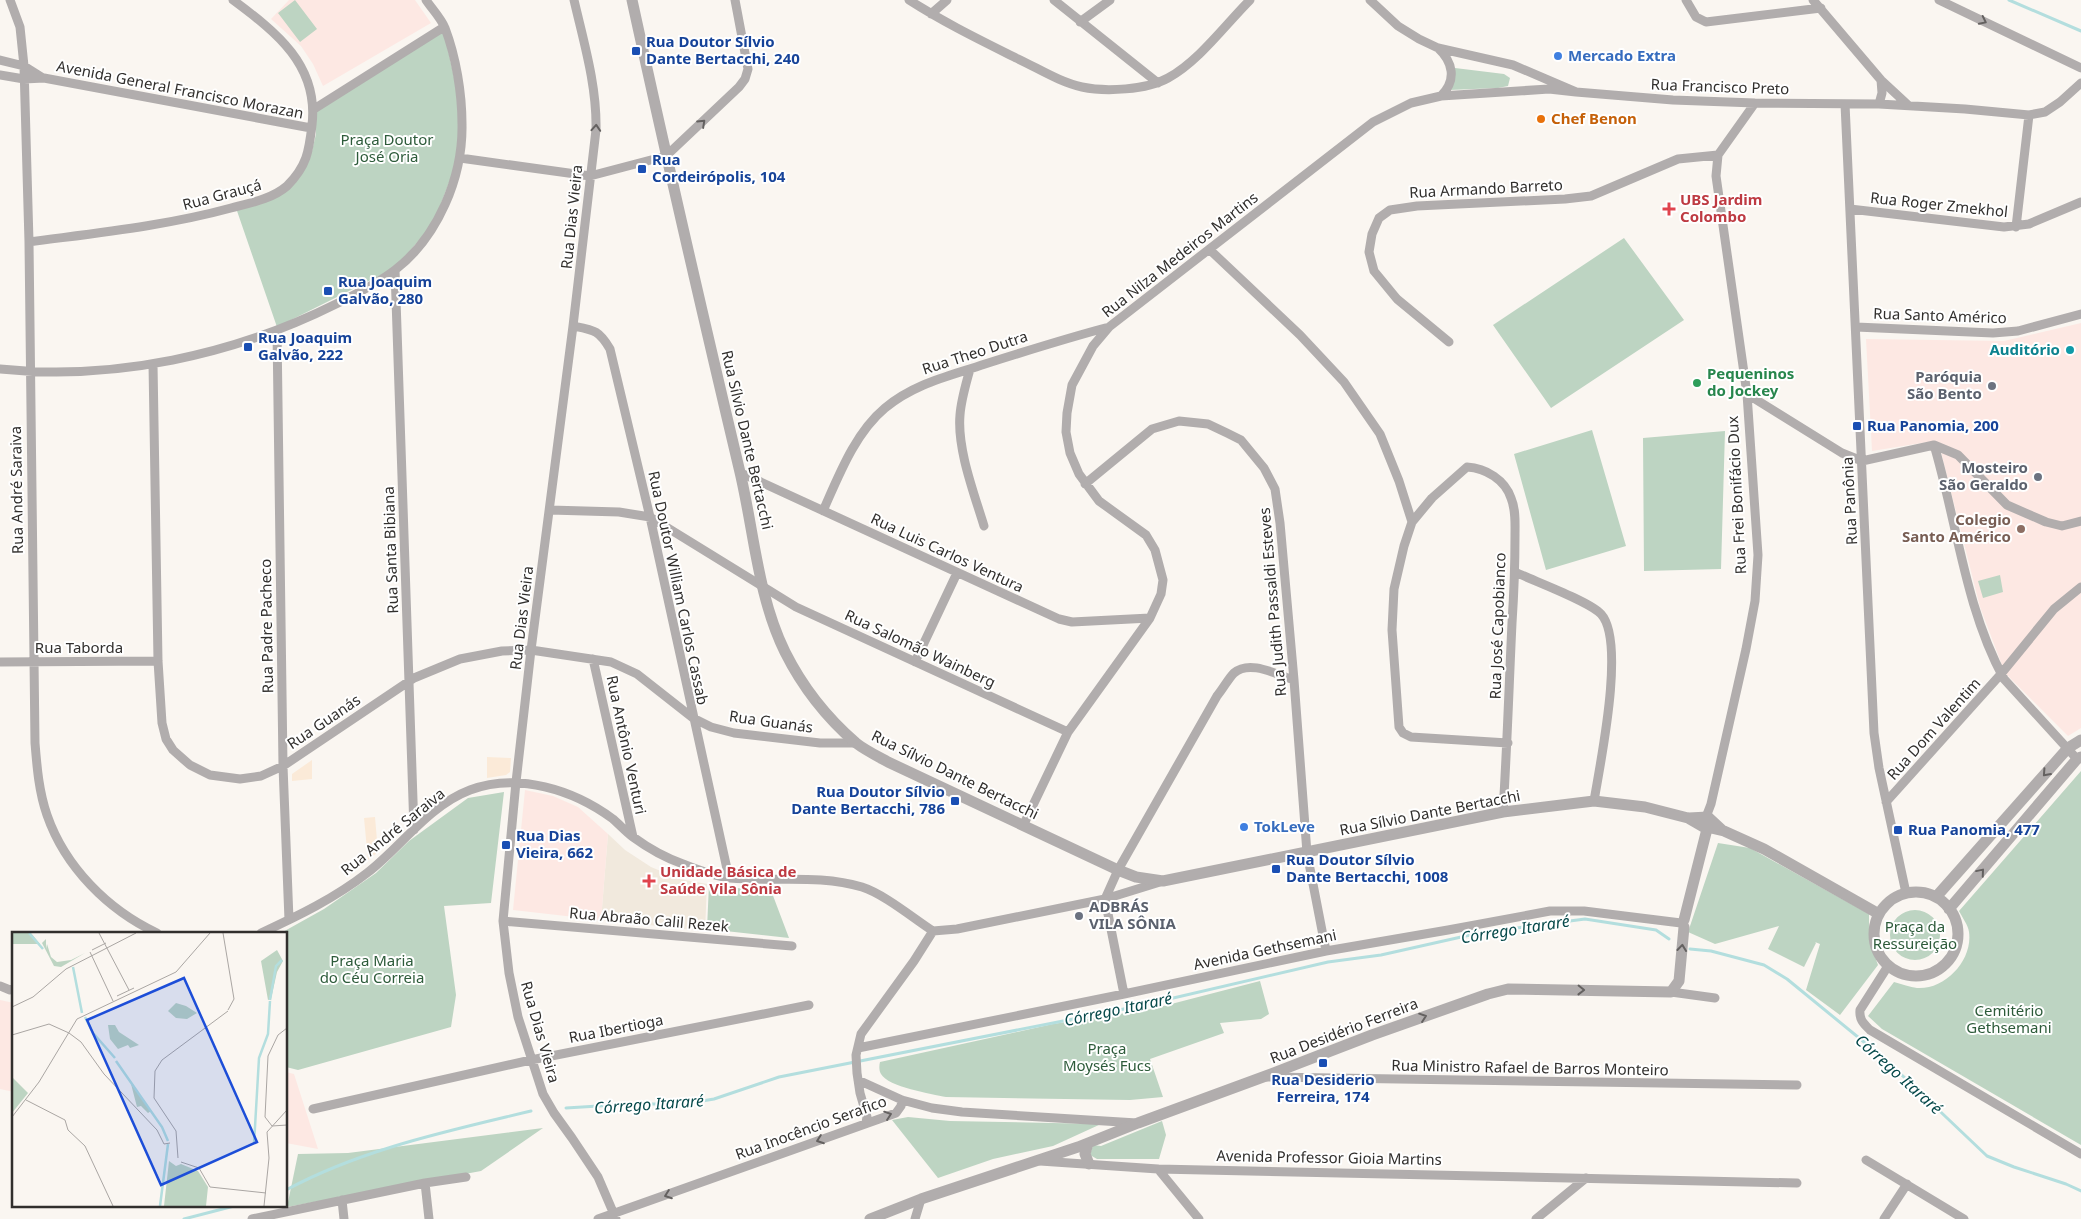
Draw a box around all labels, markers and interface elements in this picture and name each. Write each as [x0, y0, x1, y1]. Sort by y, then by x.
one-way arrow [1978, 15, 1987, 25]
place label: Rua Doutor Sílvio Dante Bertacchi, 240 [646, 31, 800, 68]
marker: Rua Doutor Sílvio Dante Bertacchi, 240 [630, 45, 642, 57]
place label: Mercado Extra [1568, 45, 1676, 65]
marker: Mercado Extra [1552, 50, 1564, 62]
street label: Avenida General Francisco Morazan [55, 55, 305, 123]
street label: Rua Francisco Preto [1650, 74, 1790, 98]
place label: Chef Benon [1551, 108, 1637, 128]
marker: Chef Benon [1535, 113, 1547, 125]
one-way arrow [696, 120, 705, 129]
one-way arrow [590, 123, 601, 131]
park label: Praça Doutor José Oria [341, 129, 433, 166]
place label: Rua Cordeirópolis, 104 [652, 149, 786, 186]
marker: Rua Cordeirópolis, 104 [636, 163, 648, 175]
street label: Rua Dias Vieira [556, 164, 586, 270]
street label: Rua Grauçá [180, 174, 263, 214]
street label: Rua Armando Barreto [1409, 174, 1563, 202]
street label: Rua Nilza Medeiros Martins [1097, 187, 1262, 322]
street label: Rua Roger Zmekhol [1869, 187, 2009, 221]
place label: UBS Jardim Colombo [1680, 189, 1762, 226]
marker: UBS Jardim Colombo [1662, 202, 1676, 216]
place label: Rua Joaquim Galvão, 280 [338, 271, 432, 308]
marker: Rua Joaquim Galvão, 280 [322, 285, 334, 297]
street label: Rua Santo Américo [1873, 303, 2007, 327]
street label: Rua Theo Dutra [919, 326, 1030, 379]
place label: Rua Joaquim Galvão, 222 [258, 327, 352, 364]
place label: Auditório [1989, 339, 2060, 359]
marker: Rua Joaquim Galvão, 222 [242, 341, 254, 353]
marker: Auditório [2064, 344, 2076, 356]
street label: Rua Sílvio Dante Bertacchi [718, 348, 778, 531]
place label: Pequeninos do Jockey [1707, 363, 1794, 400]
place label: Paróquia São Bento [1907, 366, 1982, 403]
marker: Pequeninos do Jockey [1691, 377, 1703, 389]
marker: Paróquia São Bento [1986, 380, 1998, 392]
street label: Rua Frei Bonifácio Dux [1722, 415, 1750, 575]
place label: Rua Panomia, 200 [1867, 415, 1999, 435]
marker: Rua Panomia, 200 [1851, 420, 1863, 432]
street label: Rua André Saraiva [5, 426, 27, 554]
street label: Rua Panônia [1837, 456, 1861, 546]
place label: Mosteiro São Geraldo [1939, 457, 2028, 494]
street label: Rua Doutor William Carlos Cassab [644, 469, 714, 707]
marker: Mosteiro São Geraldo [2032, 471, 2044, 483]
street label: Rua Santa Bibiana [378, 486, 402, 614]
street label: Rua Judith Passaldi Esteves [1254, 507, 1290, 697]
street label: Rua Luis Carlos Ventura [868, 508, 1027, 596]
place label: Colegio Santo Américo [1902, 509, 2011, 546]
marker: Colegio Santo Américo [2015, 523, 2027, 535]
street label: Rua José Capobianco [1484, 552, 1510, 700]
street label: Rua Padre Pacheco [255, 559, 277, 693]
street label: Rua Dias Vieira [505, 565, 537, 671]
street label: Rua Salomão Wainberg [842, 604, 999, 692]
street label: Rua Taborda [35, 637, 123, 657]
street label: Rua Antônio Venturi [602, 673, 651, 816]
street label: Rua Dom Valentim [1882, 673, 1984, 784]
street label: Rua Guanás [283, 689, 364, 753]
street label: Rua Guanás [728, 705, 814, 737]
street label: Rua Sílvio Dante Bertacchi [869, 725, 1042, 823]
one-way arrow [2043, 767, 2052, 776]
place label: Rua Doutor Sílvio Dante Bertacchi, 786 [791, 781, 945, 818]
street label: Rua André Saraiva [336, 783, 448, 879]
street label: Rua Sílvio Dante Bertacchi [1338, 785, 1522, 839]
marker: Rua Doutor Sílvio Dante Bertacchi, 786 [949, 795, 961, 807]
place label: TokLeve [1254, 816, 1315, 836]
place label: Rua Panomia, 477 [1908, 819, 2040, 839]
marker: TokLeve [1238, 821, 1250, 833]
marker: Rua Panomia, 477 [1892, 824, 1904, 836]
place label: Rua Dias Vieira, 662 [516, 825, 593, 862]
marker: Rua Dias Vieira, 662 [500, 839, 512, 851]
place label: Rua Doutor Sílvio Dante Bertacchi, 1008 [1286, 849, 1449, 886]
place label: Unidade Básica de Saúde Vila Sônia [660, 861, 796, 898]
marker: Rua Doutor Sílvio Dante Bertacchi, 1008 [1270, 863, 1282, 875]
one-way arrow [1975, 868, 1984, 877]
marker: Unidade Básica de Saúde Vila Sônia [642, 874, 656, 888]
place label: ADBRÁS VILA SÔNIA [1089, 896, 1176, 933]
street label: Rua Abraão Calil Rezek [569, 902, 730, 936]
marker: ADBRÁS VILA SÔNIA [1073, 910, 1085, 922]
water label: Córrego Itararé [1459, 910, 1571, 948]
park label: Praça da Ressureição [1873, 916, 1957, 953]
street label: Avenida Gethsemani [1191, 924, 1338, 974]
inset map [12, 932, 288, 1206]
one-way arrow [1676, 944, 1687, 952]
park label: Praça Maria do Céu Correia [320, 950, 424, 987]
street label: Rua Dias Vieira [517, 979, 565, 1085]
one-way arrow [1578, 985, 1585, 995]
water label: Córrego Itararé [1062, 987, 1174, 1031]
street label: Rua Desidério Ferreira [1267, 993, 1421, 1068]
park label: Cemitério Gethsemani [1966, 1000, 2052, 1037]
street label: Rua Ibertioga [567, 1009, 665, 1047]
one-way arrow [1418, 1013, 1427, 1023]
water label: Córrego Itararé [1851, 1029, 1947, 1119]
park label: Praça Moysés Fucs [1063, 1038, 1151, 1075]
street label: Rua Ministro Rafael de Barros Monteiro [1391, 1055, 1669, 1079]
marker: Rua Desiderio Ferreira, 174 [1317, 1057, 1329, 1069]
place label: Rua Desiderio Ferreira, 174 [1271, 1069, 1375, 1106]
water label: Córrego Itararé [593, 1089, 705, 1119]
street label: Rua Inocêncio Serafico [732, 1090, 889, 1164]
one-way arrow [883, 1111, 891, 1121]
one-way arrow [817, 1134, 825, 1144]
street label: Avenida Professor Gioia Martins [1216, 1145, 1442, 1169]
one-way arrow [664, 1189, 672, 1199]

